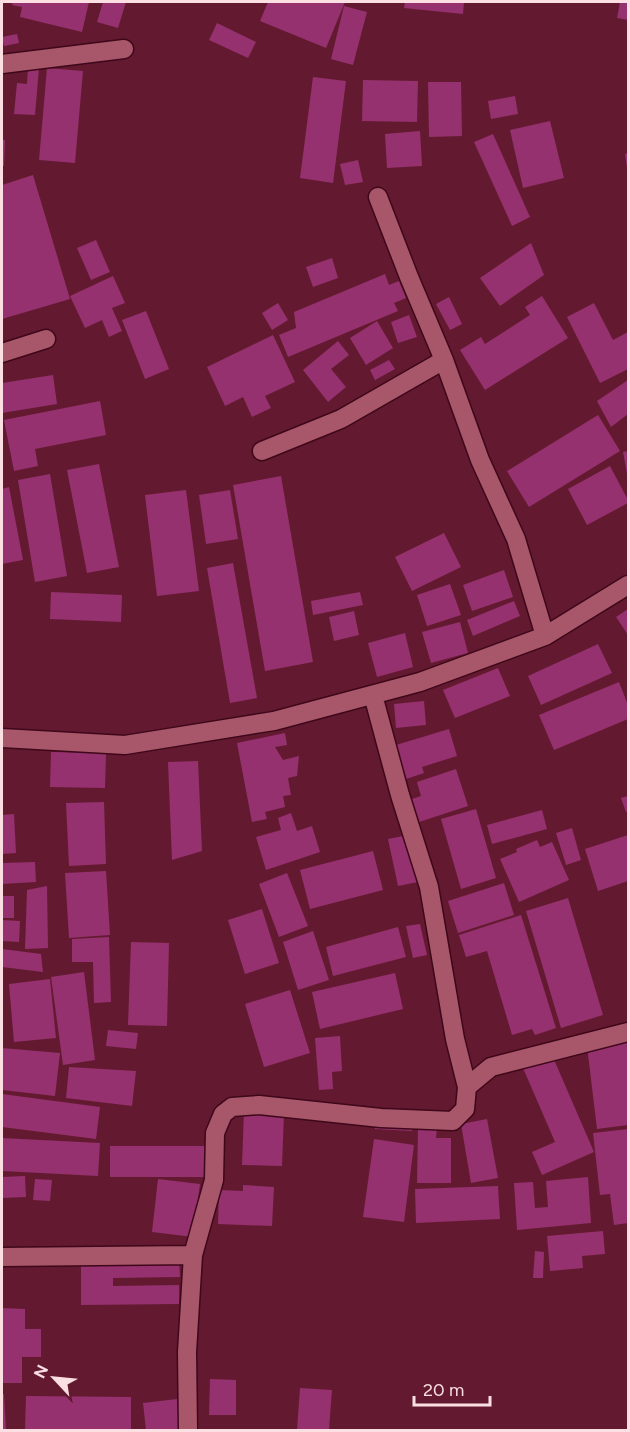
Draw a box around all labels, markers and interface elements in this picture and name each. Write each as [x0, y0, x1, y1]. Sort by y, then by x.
north arrow [24, 1348, 84, 1408]
text: N [30, 1362, 52, 1381]
scale bar [414, 1369, 490, 1407]
text: 20 m [423, 1379, 464, 1401]

